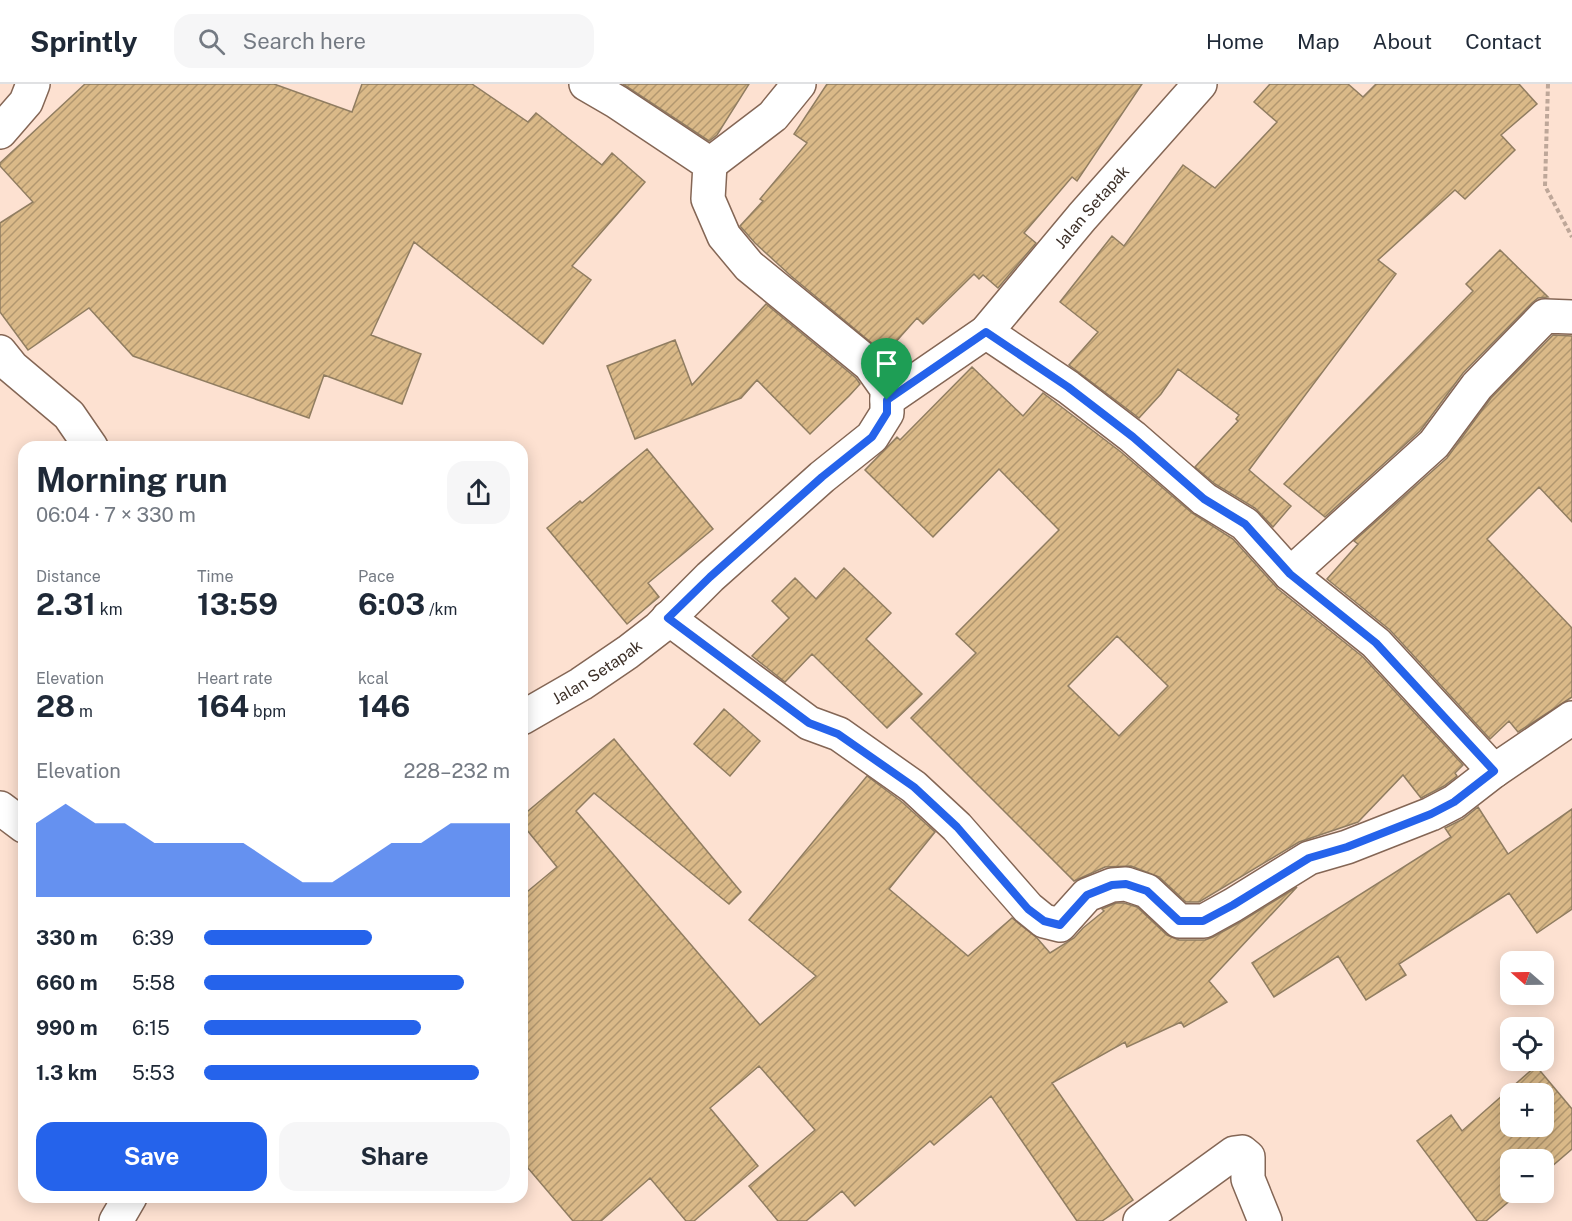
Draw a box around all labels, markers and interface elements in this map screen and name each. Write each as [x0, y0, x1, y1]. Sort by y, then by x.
search box [174, 14, 594, 68]
text: Sprintly [30, 25, 138, 58]
icon: search [195, 25, 228, 58]
text: Search here [243, 28, 366, 54]
text: Home [1206, 29, 1264, 54]
text: Map [1297, 29, 1340, 54]
text: About [1373, 29, 1432, 54]
text: Contact [1465, 29, 1542, 54]
street label: Jalan Setapak [1051, 162, 1133, 252]
pin [861, 338, 912, 400]
icon: arrive [870, 347, 903, 380]
text: Morning run [36, 461, 228, 499]
button: share [447, 461, 510, 524]
text: 06:04 · 7 × 330 m [36, 503, 196, 527]
text: Distance [36, 567, 101, 586]
text: Time [197, 567, 233, 586]
text: Pace [358, 567, 395, 586]
text: 2.31 [36, 586, 96, 622]
text: 13:59 [197, 586, 278, 622]
text: 6:03 [358, 586, 425, 622]
text: km [96, 600, 123, 619]
text: /km [425, 600, 457, 619]
street label: Jalan Setapak [549, 636, 646, 709]
text: Elevation [36, 669, 104, 688]
text: Heart rate [197, 669, 273, 688]
text: kcal [358, 669, 389, 688]
text: 28 [36, 688, 75, 724]
text: 164 [197, 688, 249, 724]
text: 146 [358, 688, 410, 724]
text: m [75, 702, 93, 721]
text: bpm [249, 702, 286, 721]
text: Elevation [36, 759, 121, 783]
text: 228–232 m [404, 759, 510, 783]
text: 330 m [36, 926, 98, 950]
text: 6:39 [132, 926, 174, 950]
north arrow [1500, 951, 1554, 1005]
map controls [1500, 951, 1554, 1203]
text: 660 m [36, 971, 98, 995]
text: 5:58 [132, 971, 175, 995]
text: 990 m [36, 1016, 98, 1040]
text: 6:15 [132, 1016, 170, 1040]
button: locate [1500, 1017, 1554, 1071]
text: 1.3 km [36, 1061, 97, 1085]
text: 5:53 [132, 1061, 175, 1085]
button: + [1500, 1083, 1554, 1137]
button: Save [36, 1122, 267, 1191]
button: Share [279, 1122, 510, 1191]
button: − [1500, 1149, 1554, 1203]

